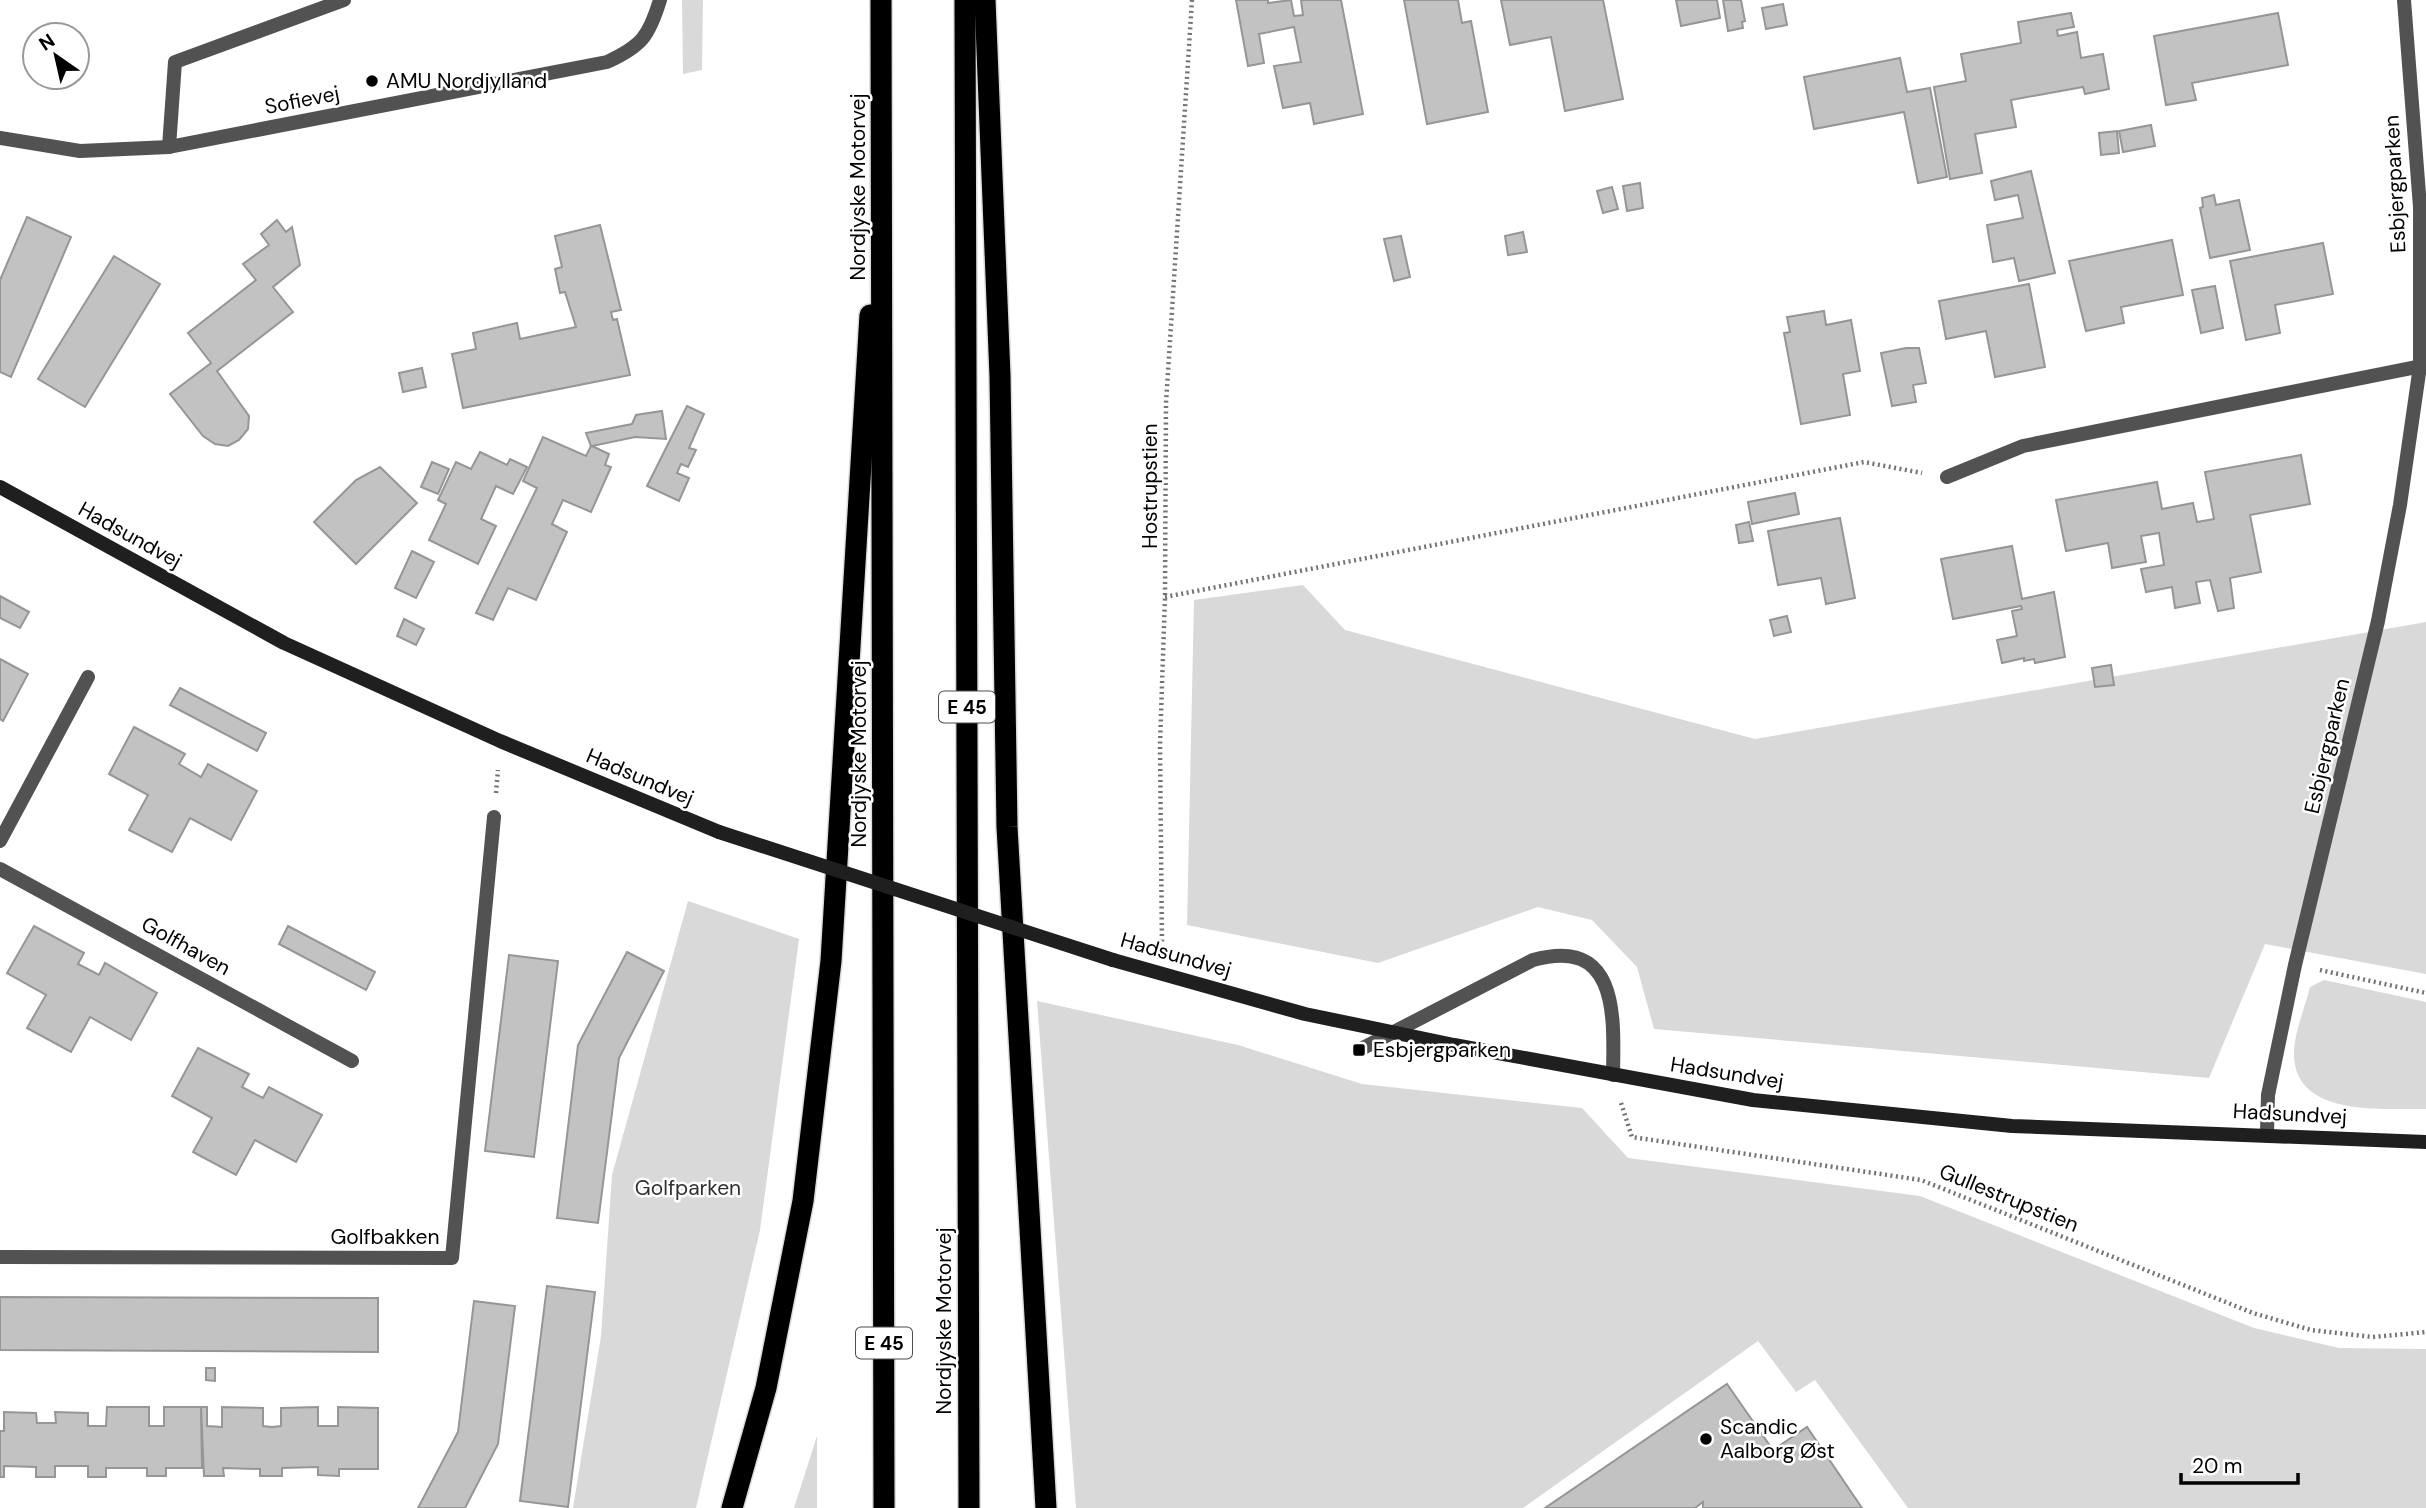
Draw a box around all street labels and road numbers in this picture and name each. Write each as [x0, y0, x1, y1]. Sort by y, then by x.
street label: Sofievej [262, 79, 342, 121]
street label: Nordjyske Motorvej [844, 94, 872, 280]
street label: Esbjergparken [2377, 114, 2413, 254]
street label: Hostrupstien [1136, 423, 1164, 549]
street label: Hadsundvej [73, 495, 187, 575]
street label: Nordjyske Motorvej [845, 661, 873, 847]
street label: Esbjergparken [2298, 676, 2356, 816]
road number: E 45 [939, 692, 995, 722]
street label: Hadsundvej [582, 742, 698, 812]
street label: Golfhaven [136, 910, 236, 982]
street label: Hadsundvej [1117, 926, 1235, 984]
street label: Hadsundvej [1668, 1050, 1786, 1096]
street label: Hadsundvej [2232, 1097, 2348, 1131]
street label: Gullestrupstien [1935, 1157, 2083, 1239]
street label: Golfbakken [330, 1223, 440, 1251]
street label: Nordjyske Motorvej [930, 1228, 958, 1414]
road number: E 45 [856, 1328, 912, 1358]

